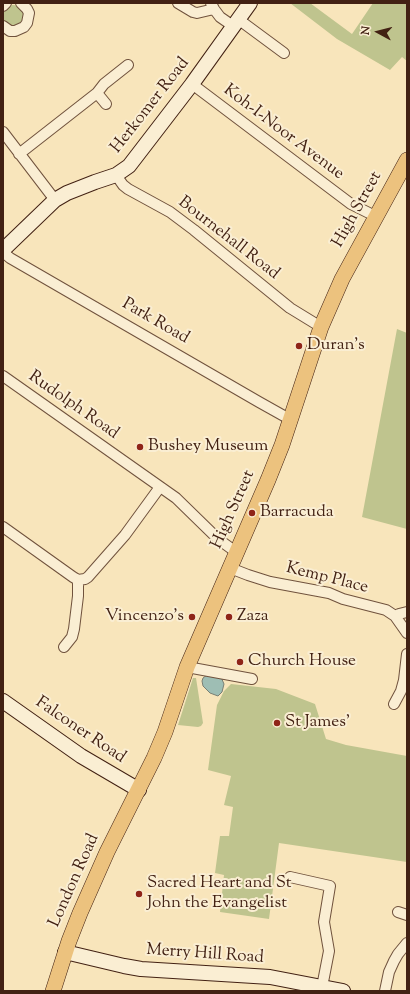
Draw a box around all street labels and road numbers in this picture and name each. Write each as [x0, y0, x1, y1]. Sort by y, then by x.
street label: Herkomer Road [107, 54, 195, 158]
street label: Koh-I-Noor Avenue [218, 81, 348, 185]
street label: High Street [329, 168, 387, 252]
street label: Bournehall Road [173, 193, 283, 285]
street label: Park Road [118, 295, 192, 349]
street label: Rudolph Road [24, 367, 122, 445]
street label: High Street [208, 467, 260, 553]
street label: Kemp Place [284, 559, 370, 599]
street label: Falconer Road [31, 693, 129, 769]
street label: London Road [45, 831, 105, 931]
street label: Merry Hill Road [146, 941, 264, 969]

